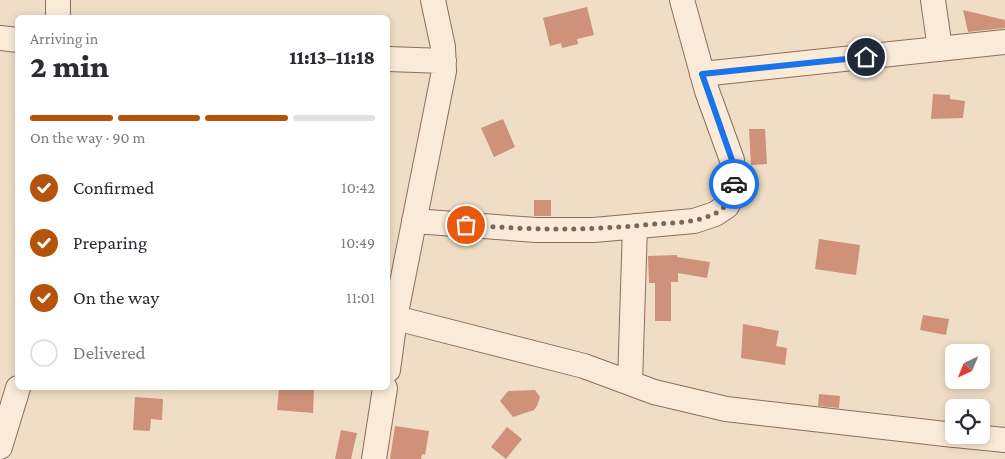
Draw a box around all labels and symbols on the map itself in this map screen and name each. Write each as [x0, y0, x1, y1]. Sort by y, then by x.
pin [845, 36, 887, 78]
courier [709, 159, 759, 209]
pin [445, 204, 487, 246]
north arrow [945, 344, 990, 389]

